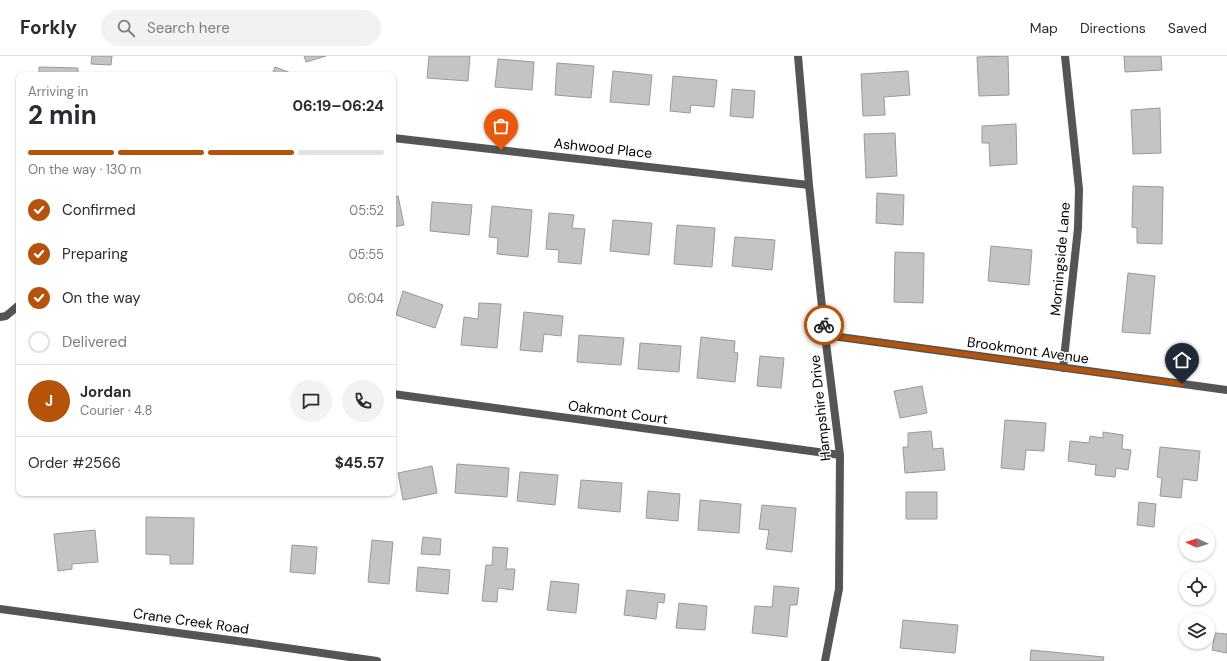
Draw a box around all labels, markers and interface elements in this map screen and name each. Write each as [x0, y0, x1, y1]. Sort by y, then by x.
search box [101, 10, 381, 46]
text: Forkly [20, 15, 77, 40]
icon: search [115, 17, 137, 39]
text: Search here [147, 18, 230, 38]
text: Map [1030, 19, 1058, 37]
text: Directions [1080, 19, 1146, 37]
text: Saved [1168, 19, 1207, 37]
text: Arriving in [28, 83, 88, 100]
text: 06:19–06:24 [293, 96, 384, 116]
text: 2 min [28, 98, 97, 132]
pin [484, 109, 518, 150]
icon: bag [490, 115, 512, 137]
street label: Ashwood Place [553, 134, 653, 162]
text: On the way · 130 m [28, 161, 141, 178]
icon: check [28, 199, 50, 221]
text: Confirmed [62, 200, 136, 220]
street label: Morningside Lane [1046, 201, 1074, 317]
text: 05:52 [349, 202, 384, 219]
icon: check [28, 243, 50, 265]
text: Preparing [62, 244, 128, 264]
text: 05:55 [349, 246, 384, 263]
icon: check [28, 287, 50, 309]
text: On the way [62, 288, 141, 308]
text: 06:04 [348, 290, 384, 307]
courier [804, 305, 844, 345]
icon: bike [813, 314, 835, 336]
text: Delivered [62, 332, 127, 352]
street label: Brookmont Avenue [966, 333, 1090, 367]
pin [1165, 343, 1199, 384]
icon: home [1171, 349, 1193, 371]
street label: Hampshire Drive [805, 354, 835, 462]
button: chat [290, 380, 332, 422]
button: phone [342, 380, 384, 422]
text: Jordan [80, 382, 131, 402]
text: J [45, 391, 53, 411]
street label: Oakmont Court [567, 396, 669, 428]
text: Courier · 4.8 [80, 402, 152, 419]
text: Order #2566 [28, 453, 121, 473]
text: $45.57 [335, 453, 384, 473]
north arrow [1179, 525, 1215, 561]
map controls [1179, 525, 1215, 649]
button: locate [1179, 569, 1215, 605]
street label: Crane Creek Road [132, 604, 250, 638]
button: layers [1179, 613, 1215, 649]

